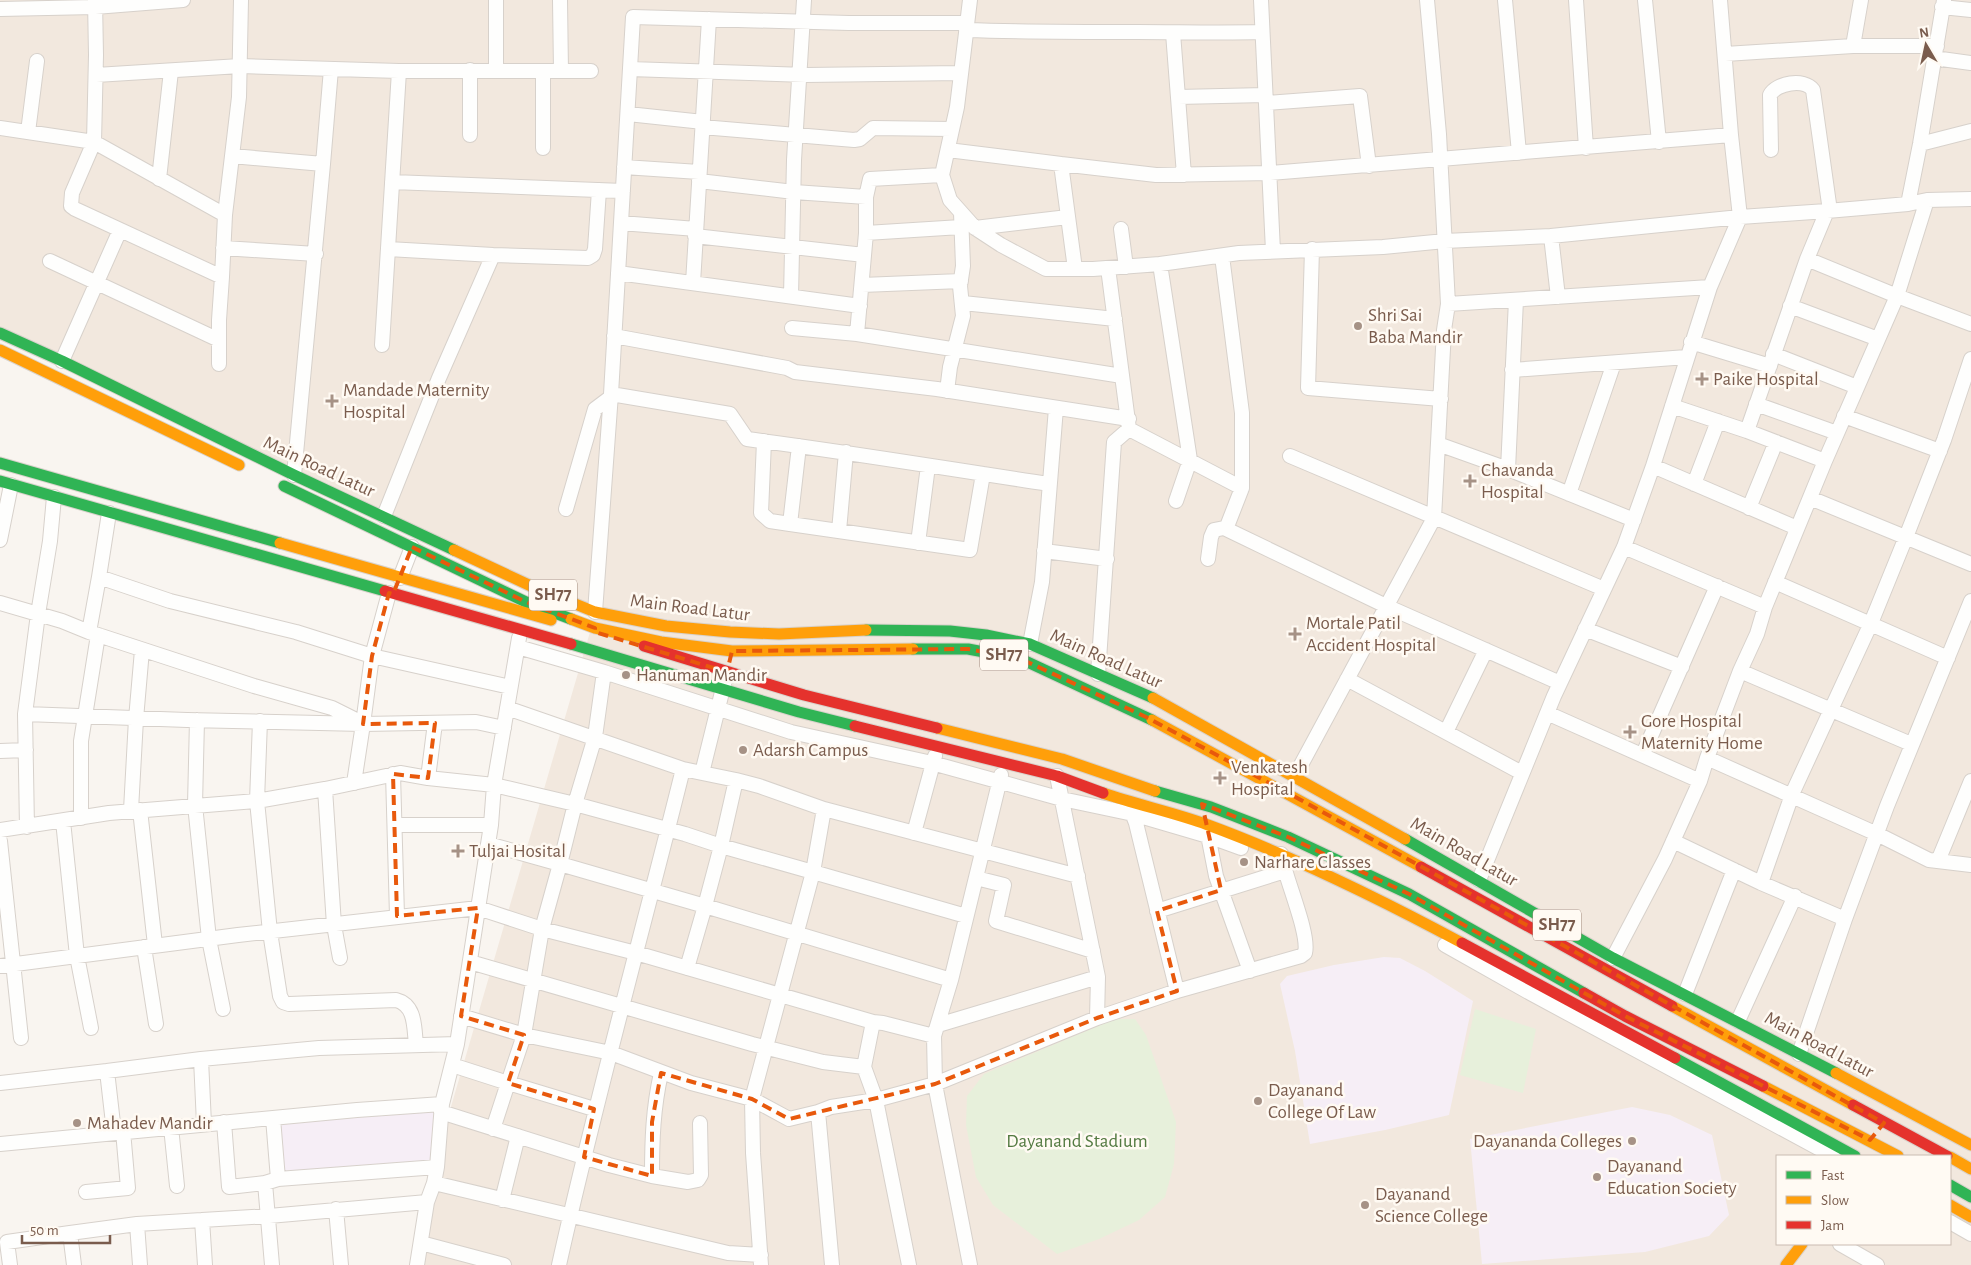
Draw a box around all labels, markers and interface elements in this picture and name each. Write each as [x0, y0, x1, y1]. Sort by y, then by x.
north arrow [1901, 20, 1951, 70]
text: N [1918, 25, 1930, 41]
place label: Shri Sai Baba Mandir [1368, 306, 1462, 347]
marker: Shri Sai Baba Mandir [1352, 320, 1364, 332]
place label: Paike Hospital [1713, 370, 1819, 389]
marker: Paike Hospital [1695, 372, 1709, 386]
place label: Mandade Maternity Hospital [343, 381, 489, 422]
marker: Mandade Maternity Hospital [325, 394, 339, 408]
street label: Main Road Latur [260, 433, 378, 501]
place label: Chavanda Hospital [1481, 461, 1554, 502]
marker: Chavanda Hospital [1463, 474, 1477, 488]
road number: SH77 [529, 580, 577, 610]
street label: Main Road Latur [629, 591, 751, 625]
place label: Mortale Patil Accident Hospital [1306, 614, 1436, 655]
street label: Main Road Latur [1047, 626, 1165, 692]
marker: Mortale Patil Accident Hospital [1288, 627, 1302, 641]
road number: SH77 [980, 640, 1028, 670]
place label: Hanuman Mandir [636, 666, 767, 685]
marker: Hanuman Mandir [620, 669, 632, 681]
place label: Gore Hospital Maternity Home [1641, 712, 1763, 753]
marker: Gore Hospital Maternity Home [1623, 725, 1637, 739]
place label: Adarsh Campus [753, 741, 868, 760]
marker: Adarsh Campus [737, 744, 749, 756]
place label: Venkatesh Hospital [1231, 758, 1308, 799]
marker: Venkatesh Hospital [1213, 771, 1227, 785]
street label: Main Road Latur [1407, 814, 1521, 890]
place label: Tuljai Hosital [469, 842, 566, 861]
marker: Tuljai Hosital [451, 844, 465, 858]
place label: Narhare Classes [1254, 853, 1371, 872]
marker: Narhare Classes [1238, 856, 1250, 868]
road number: SH77 [1533, 910, 1581, 940]
street label: Main Road Latur [1761, 1008, 1877, 1082]
place label: Dayanand College Of Law [1268, 1081, 1376, 1122]
marker: Dayanand College Of Law [1252, 1095, 1264, 1107]
place label: Mahadev Mandir [87, 1114, 213, 1133]
marker: Mahadev Mandir [71, 1117, 83, 1129]
park label: Dayanand Stadium [1006, 1132, 1148, 1151]
place label: Dayananda Colleges [1473, 1132, 1622, 1151]
marker: Dayananda Colleges [1626, 1135, 1638, 1147]
legend [1776, 1155, 1951, 1245]
place label: Dayanand Education Society [1607, 1157, 1737, 1198]
text: Fast [1821, 1168, 1845, 1183]
marker: Dayanand Education Society [1591, 1171, 1603, 1183]
place label: Dayanand Science College [1375, 1185, 1488, 1226]
text: Slow [1821, 1193, 1849, 1208]
marker: Dayanand Science College [1359, 1199, 1371, 1211]
scale bar [22, 1212, 110, 1244]
text: Jam [1821, 1218, 1844, 1233]
text: 50 m [30, 1223, 59, 1238]

